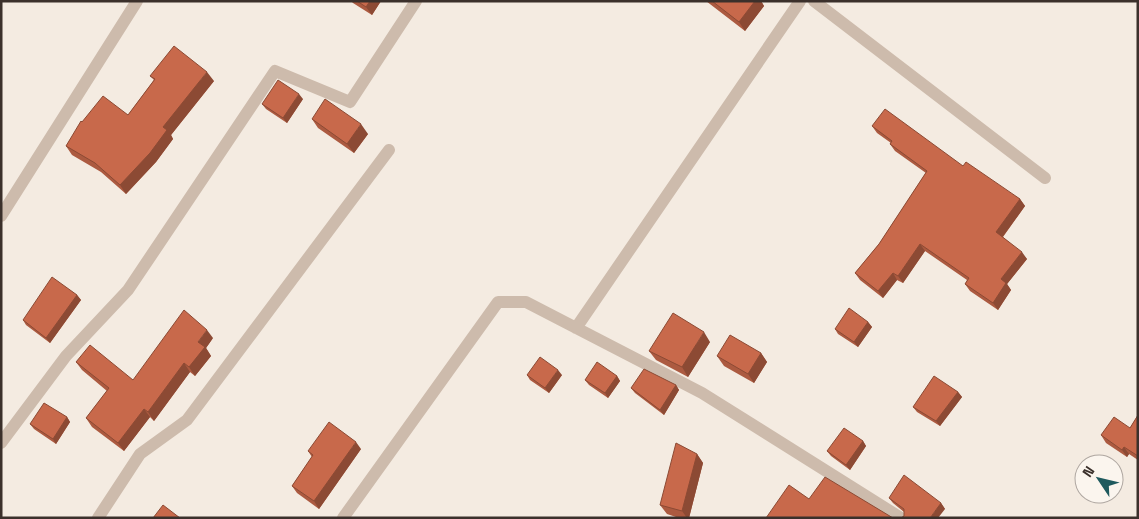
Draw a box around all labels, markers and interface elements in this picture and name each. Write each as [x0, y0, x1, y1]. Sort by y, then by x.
north arrow [1074, 454, 1124, 504]
text: N [1078, 463, 1098, 481]

